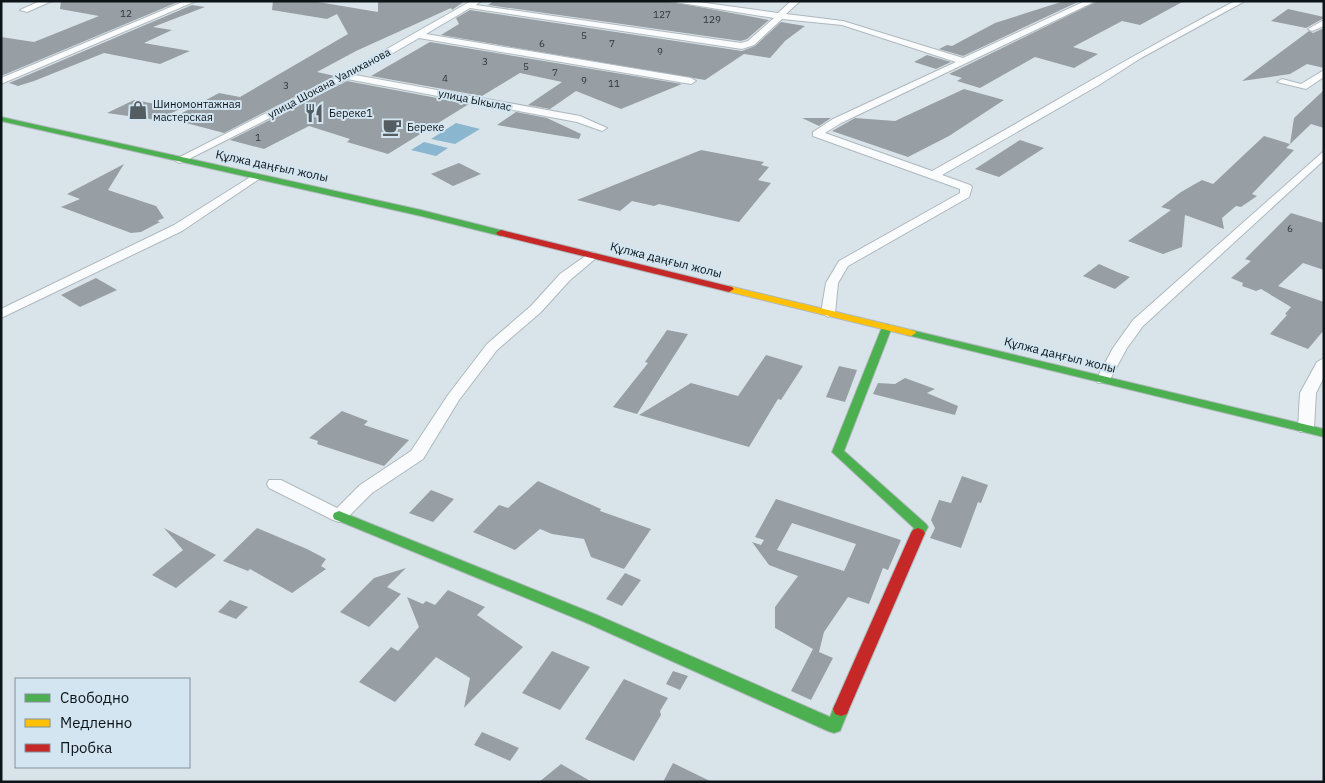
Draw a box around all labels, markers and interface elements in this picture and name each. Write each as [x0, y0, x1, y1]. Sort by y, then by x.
house number: 12 [120, 7, 132, 20]
house number: 127 [653, 8, 671, 21]
house number: 129 [703, 13, 721, 26]
house number: 5 [581, 29, 587, 42]
house number: 6 [539, 37, 545, 50]
house number: 7 [609, 37, 615, 50]
street label: улица Шокана Уалиханова [265, 45, 393, 121]
house number: 9 [657, 45, 663, 58]
house number: 3 [482, 55, 488, 68]
house number: 5 [523, 60, 529, 73]
house number: 7 [552, 66, 558, 79]
house number: 4 [442, 72, 448, 85]
house number: 9 [581, 74, 587, 87]
house number: 11 [608, 77, 620, 90]
house number: 3 [283, 79, 289, 92]
street label: улица Ыкылас [437, 86, 513, 114]
place label: Шиномонтажная мастерская [153, 97, 241, 124]
shop icon: Шиномонтажная мастерская [127, 99, 149, 121]
restaurant icon: Береке1 [303, 102, 325, 124]
place label: Береке1 [329, 106, 373, 120]
cafe icon: Береке [381, 116, 403, 138]
place label: Береке [407, 120, 444, 134]
house number: 1 [255, 131, 261, 144]
street label: Құлжа даңғыл жолы [214, 146, 330, 185]
house number: 6 [1287, 222, 1293, 235]
street label: Құлжа даңғыл жолы [609, 238, 724, 281]
street label: Құлжа даңғыл жолы [1003, 333, 1118, 376]
legend [15, 678, 190, 768]
text: Свободно [60, 688, 129, 707]
text: Медленно [60, 713, 132, 732]
text: Пробка [60, 738, 112, 757]

